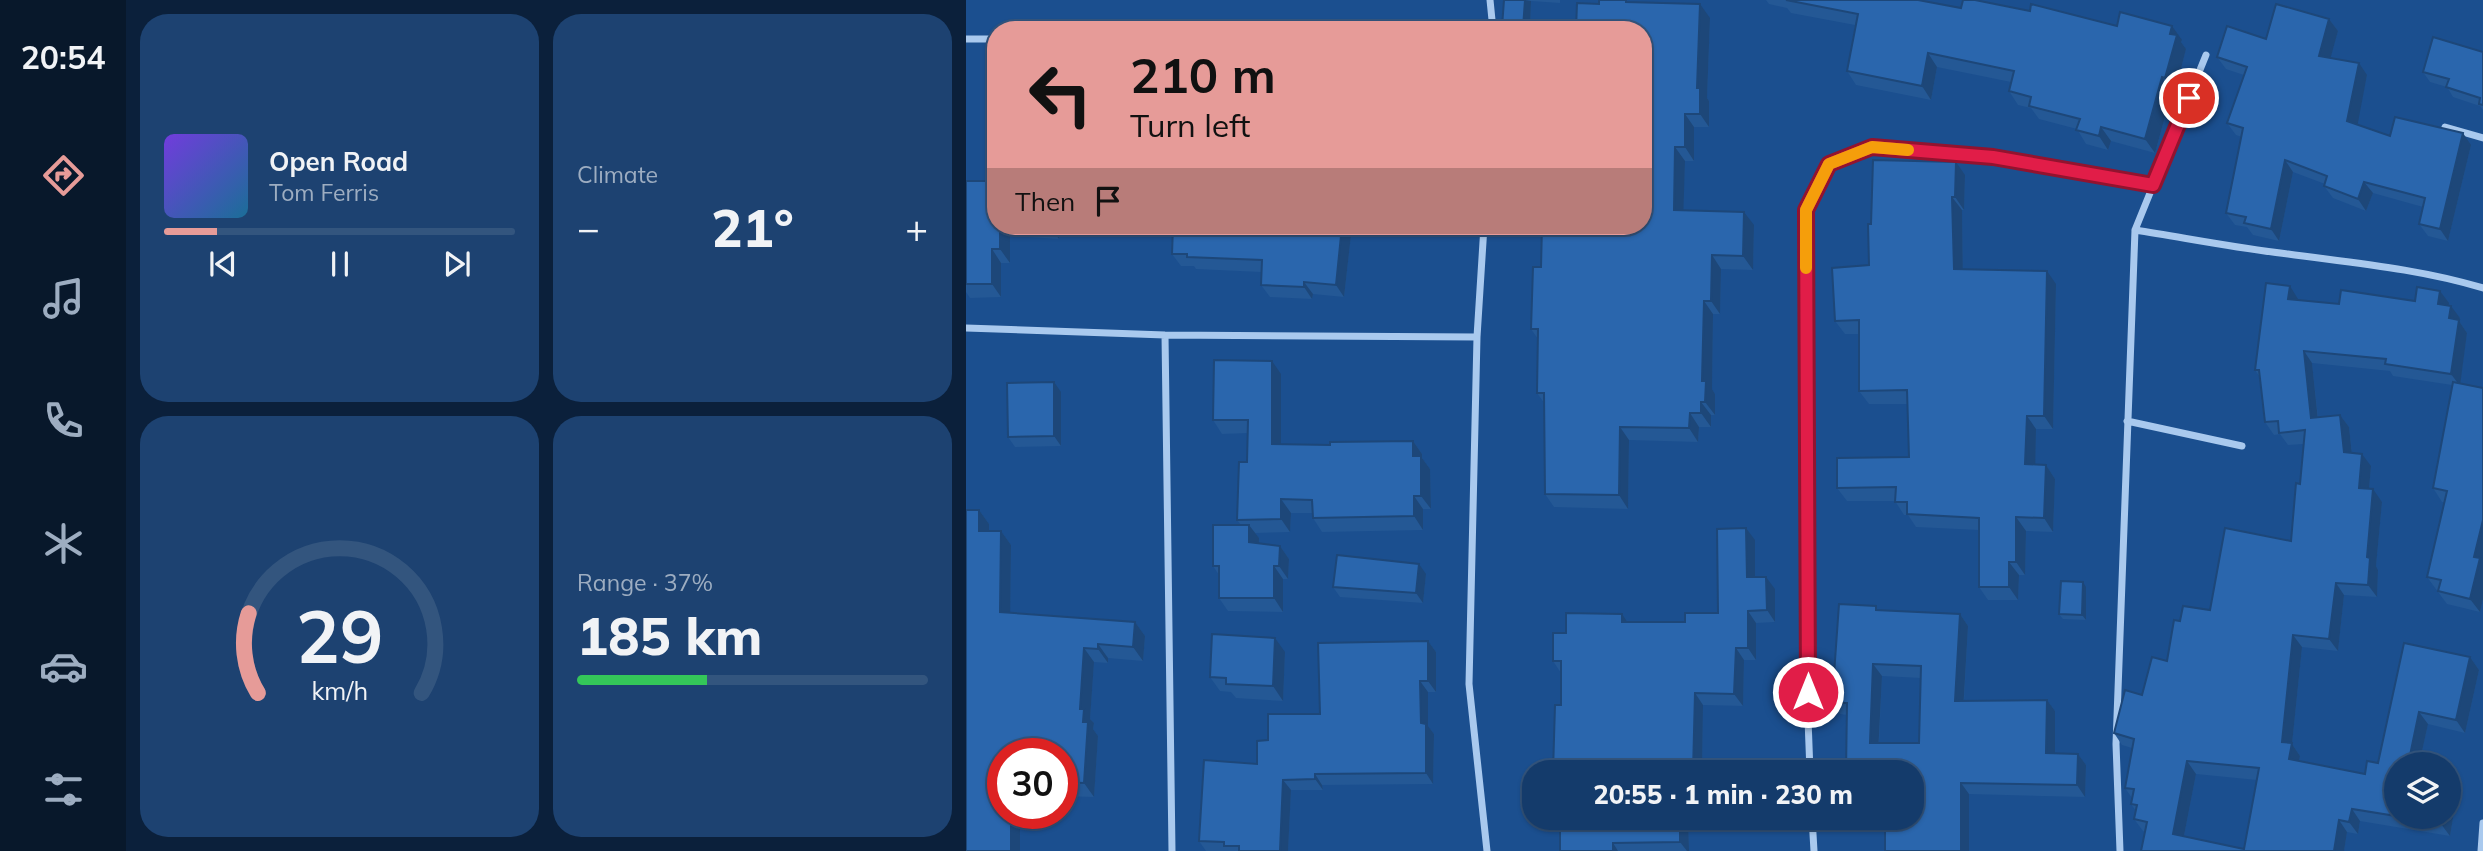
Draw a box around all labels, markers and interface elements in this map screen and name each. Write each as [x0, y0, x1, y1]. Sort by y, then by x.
text: 20:54 [21, 37, 105, 77]
text: 210 m [1130, 44, 1276, 105]
icon: left [1015, 49, 1106, 140]
pin [2159, 68, 2219, 128]
icon: arrive [2170, 79, 2208, 117]
text: Turn left [1130, 105, 1250, 145]
text: Open Road [269, 145, 408, 178]
icon: directions [39, 151, 88, 200]
text: Climate [577, 160, 658, 189]
text: Tom Ferris [269, 178, 379, 207]
icon: arrive [1089, 182, 1127, 220]
text: Then [1015, 185, 1075, 218]
text: 21° [711, 195, 794, 260]
text: − [577, 204, 600, 252]
text: + [905, 204, 928, 252]
icon: previous [204, 245, 242, 283]
icon: pause [321, 245, 359, 283]
icon: next [438, 245, 476, 283]
icon: music [39, 274, 88, 323]
icon: phone [39, 396, 88, 445]
icon: climate [39, 519, 88, 568]
text: Range · 37% [577, 568, 713, 597]
text: 29 [296, 590, 383, 681]
text: 185 km [577, 603, 762, 668]
icon: car [39, 642, 88, 691]
position arrow [1771, 655, 1845, 729]
text: km/h [311, 674, 368, 705]
speed limit sign: 30 [987, 738, 1078, 829]
map controls [2384, 752, 2461, 829]
button: layers [2384, 752, 2461, 829]
icon: filters [39, 765, 88, 814]
text: 20:55 · 1 min · 230 m [1593, 778, 1853, 811]

